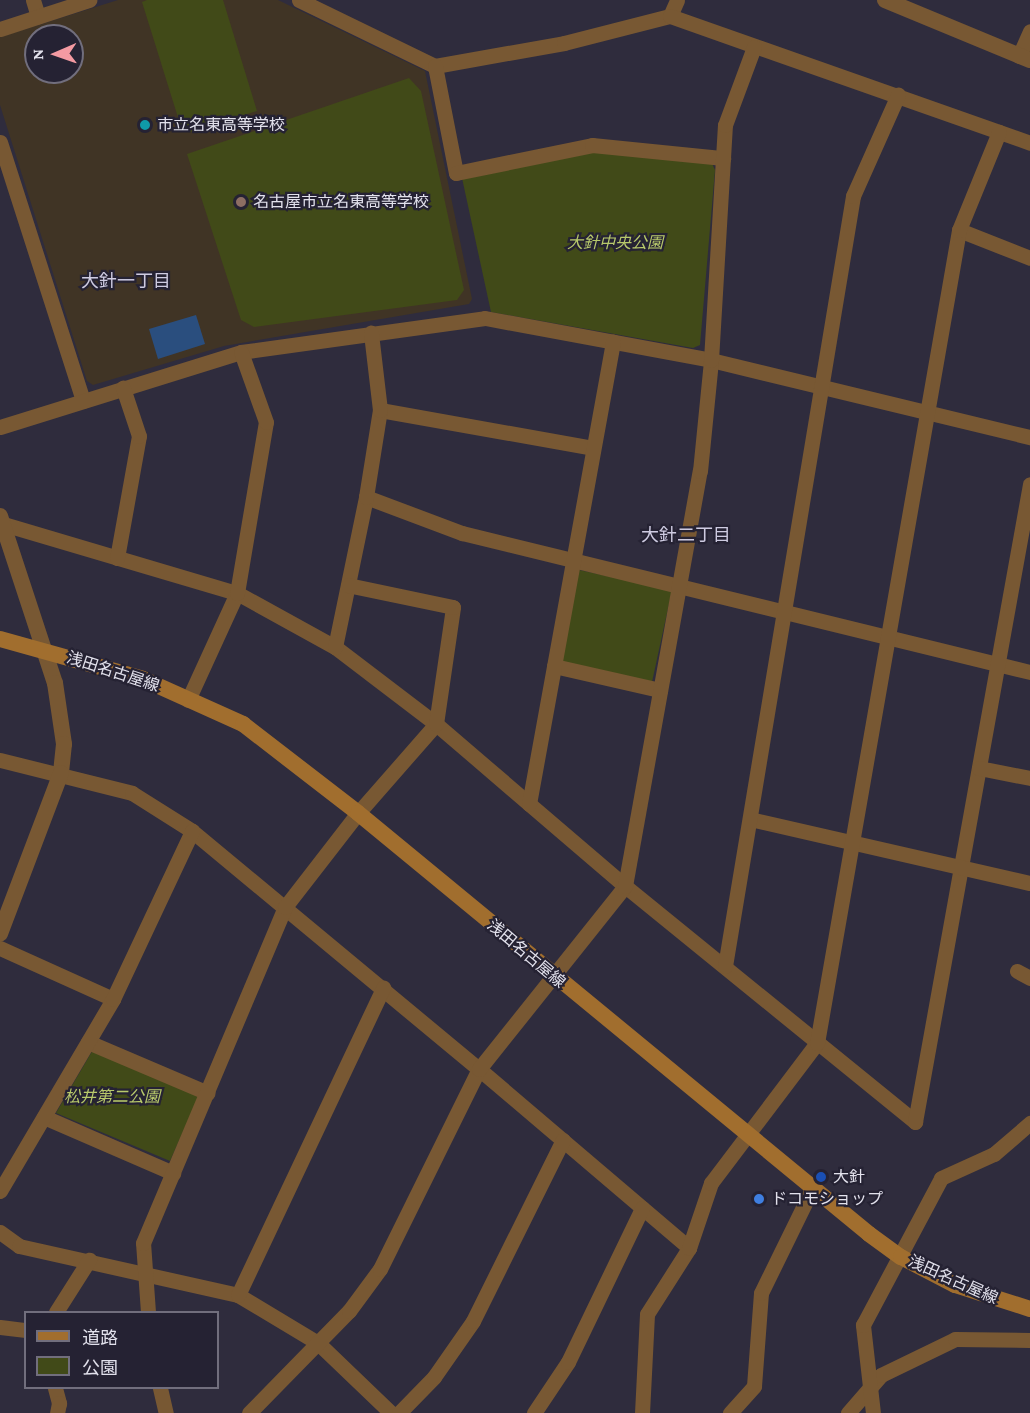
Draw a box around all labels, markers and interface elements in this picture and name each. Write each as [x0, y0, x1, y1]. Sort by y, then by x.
north arrow [24, 24, 84, 84]
text: N [29, 49, 46, 60]
place label: 市立名東高等学校 [157, 115, 285, 135]
marker: 市立名東高等学校 [138, 118, 152, 132]
place label: 名古屋市立名東高等学校 [253, 192, 429, 212]
marker: 名古屋市立名東高等学校 [234, 195, 248, 209]
park label: 大針中央公園 [567, 233, 663, 253]
district label: 大針一丁目 [81, 270, 171, 292]
district label: 大針二丁目 [641, 524, 731, 546]
street label: 浅田名古屋線 [64, 648, 162, 696]
street label: 浅田名古屋線 [483, 916, 569, 992]
park label: 松井第二公園 [64, 1087, 160, 1107]
place label: 大針 [833, 1167, 865, 1187]
marker: 大針 [814, 1170, 828, 1184]
place label: ドコモショップ [771, 1189, 883, 1209]
marker: ドコモショップ [752, 1192, 766, 1206]
street label: 浅田名古屋線 [905, 1252, 1001, 1308]
legend [24, 1311, 219, 1389]
text: 道路 [82, 1328, 118, 1348]
text: 公園 [82, 1358, 118, 1378]

